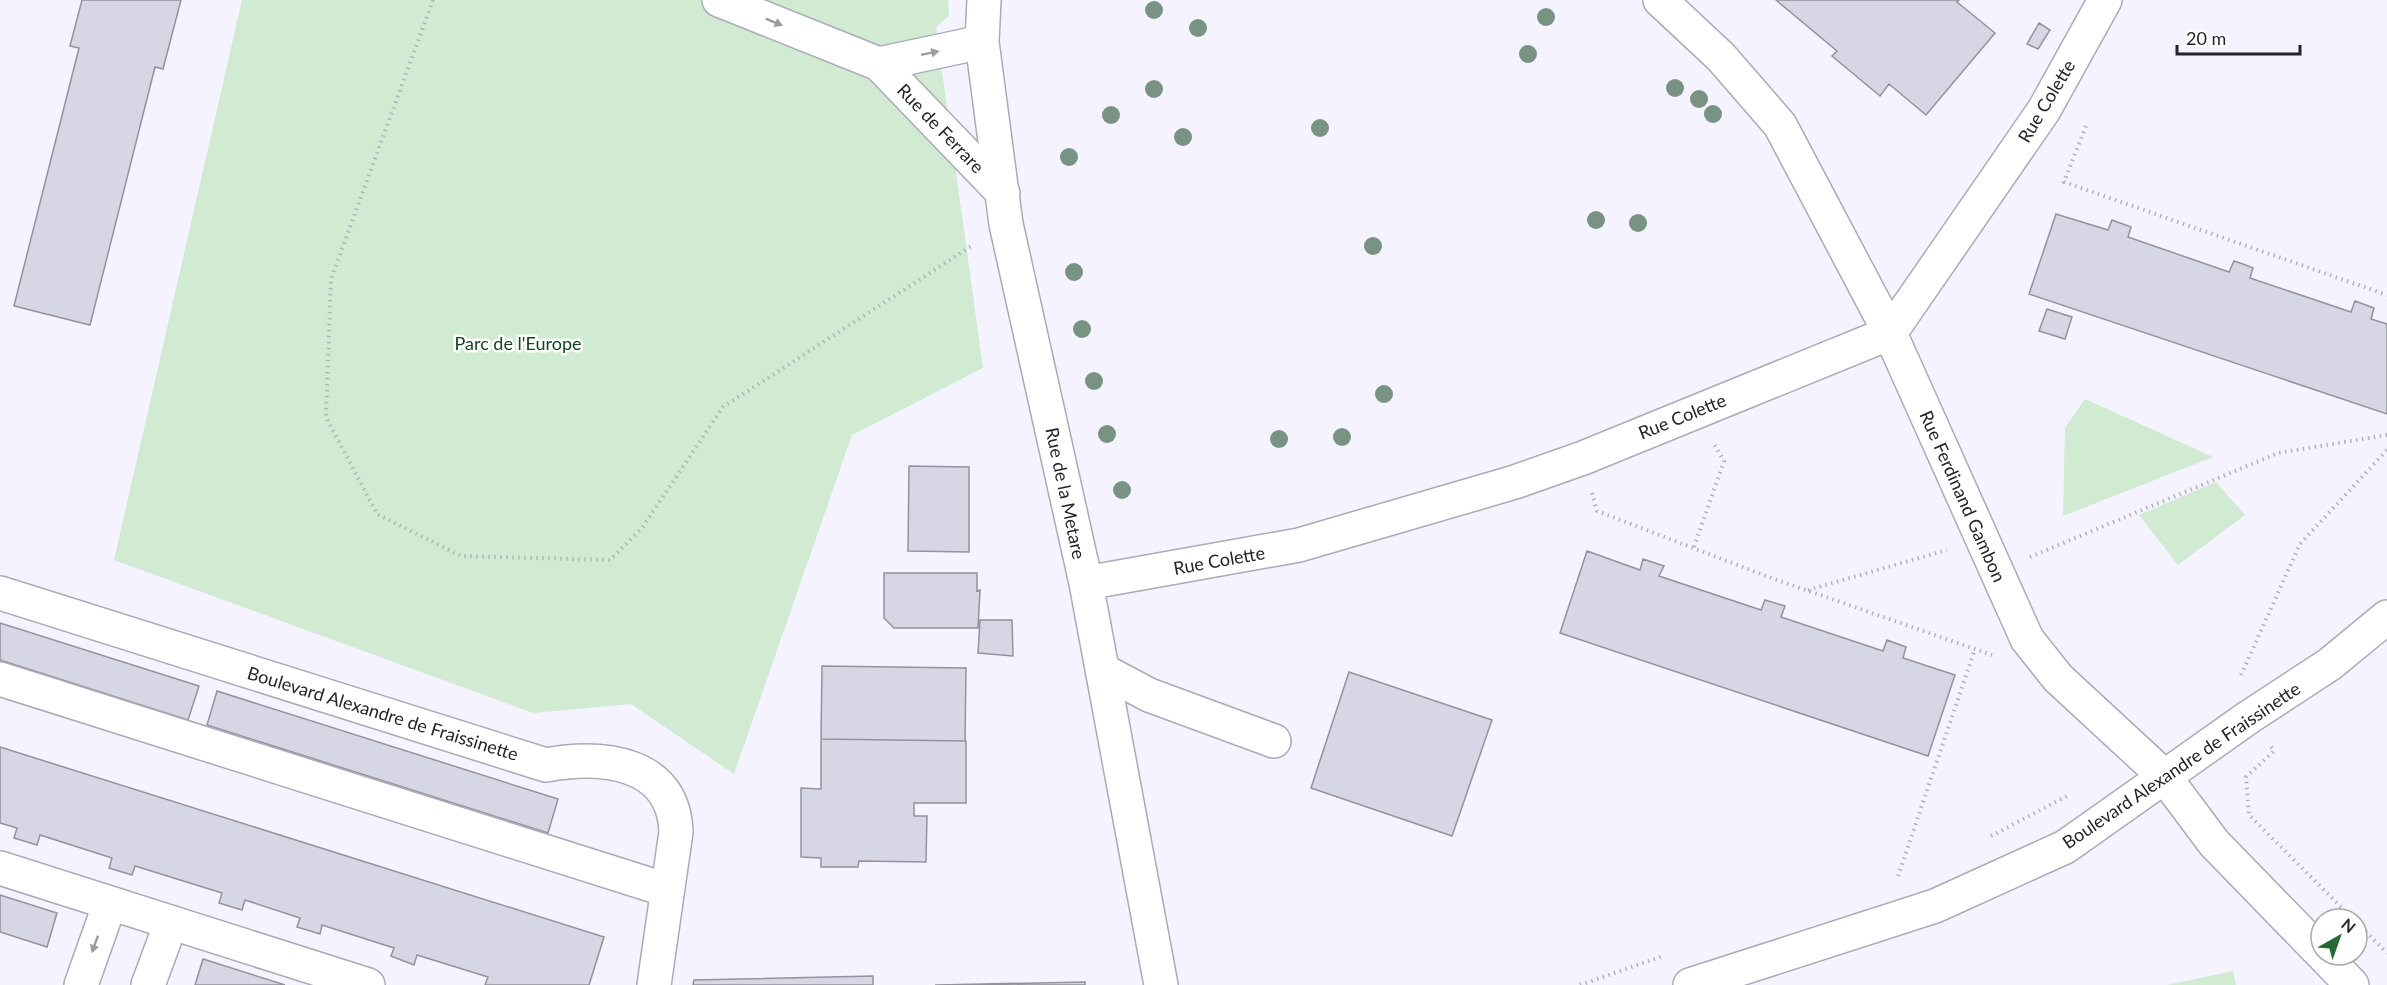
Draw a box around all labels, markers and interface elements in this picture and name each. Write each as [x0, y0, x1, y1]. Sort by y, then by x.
one-way arrow [765, 17, 783, 27]
scale bar [2177, 18, 2300, 56]
text: 20 m [2186, 27, 2226, 49]
one-way arrow [921, 48, 940, 57]
street label: Rue Colette [2013, 56, 2079, 146]
street label: Rue de Ferrare [893, 79, 989, 177]
park label: Parc de l'Europe [455, 332, 582, 354]
street label: Rue Colette [1635, 388, 1729, 444]
street label: Rue Ferdinand Gambon [1915, 407, 2011, 585]
street label: Rue de la Metare [1041, 425, 1091, 561]
street label: Rue Colette [1172, 541, 1266, 579]
street label: Boulevard Alexandre de Fraissinette [245, 661, 521, 765]
street label: Boulevard Alexandre de Fraissinette [2058, 677, 2304, 853]
north arrow [2309, 907, 2369, 967]
text: N [2338, 914, 2360, 936]
one-way arrow [90, 935, 100, 953]

